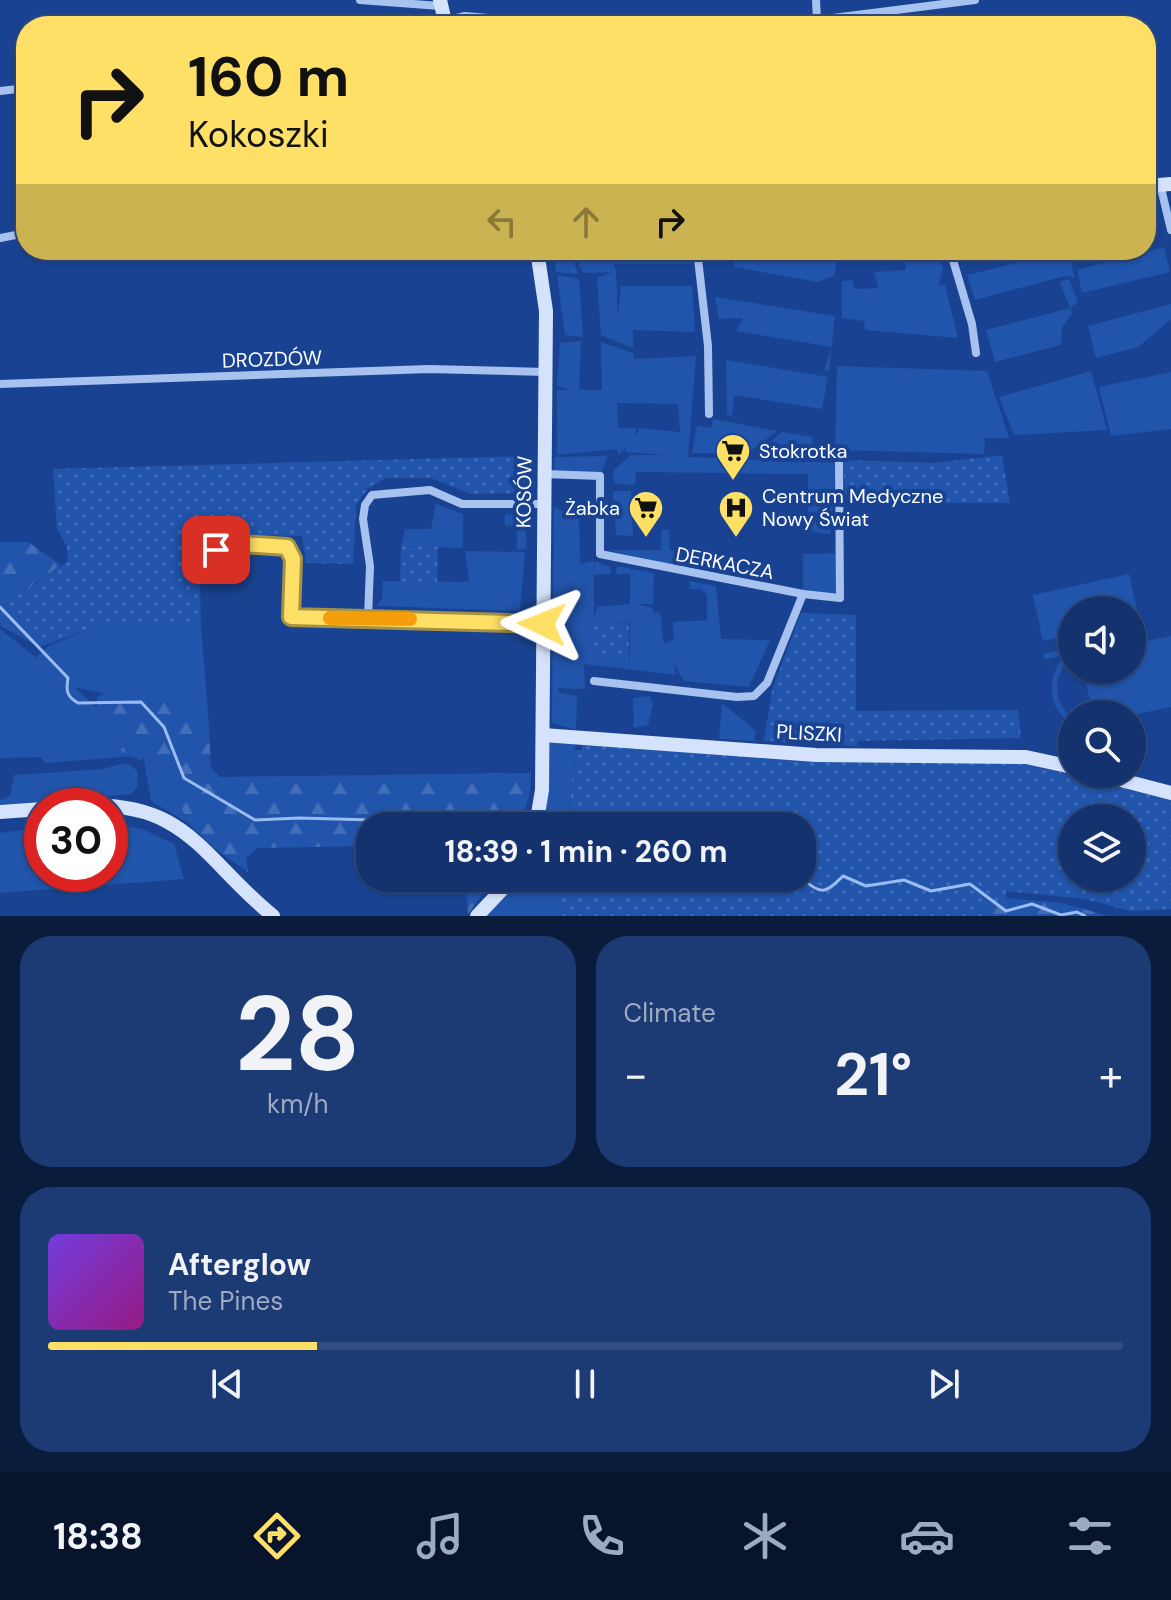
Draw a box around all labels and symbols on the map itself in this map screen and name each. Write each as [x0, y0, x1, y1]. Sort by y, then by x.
street label: DROZDÓW [222, 344, 322, 374]
supermarket icon: Stokrotka [714, 432, 752, 482]
place label: Stokrotka [759, 438, 847, 464]
street label: KOSÓW [510, 456, 538, 528]
place label: Centrum Medyczne Nowy Świat [762, 483, 943, 532]
supermarket icon: Żabka [627, 489, 665, 539]
hospital icon: Centrum Medyczne Nowy Świat [717, 489, 755, 539]
place label: Żabka [565, 495, 620, 521]
pin [182, 516, 250, 584]
street label: DERKACZA [674, 541, 776, 585]
position arrow [500, 582, 584, 666]
street label: PLISZKI [776, 718, 842, 748]
speed limit sign: 30 [24, 788, 128, 892]

